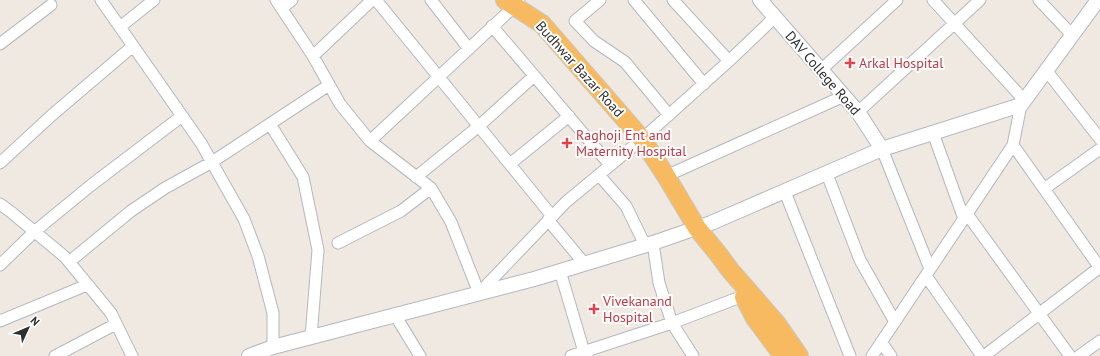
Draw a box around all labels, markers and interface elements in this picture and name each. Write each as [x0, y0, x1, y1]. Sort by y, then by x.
street label: Budhwar Bazar Road [532, 17, 628, 121]
street label: DAV College Road [782, 27, 864, 119]
place label: Arkal Hospital [859, 54, 943, 72]
marker: Arkal Hospital [844, 57, 856, 69]
place label: Raghoji Ent and Maternity Hospital [576, 126, 686, 160]
marker: Raghoji Ent and Maternity Hospital [561, 137, 573, 149]
place label: Vivekanand Hospital [602, 292, 672, 326]
marker: Vivekanand Hospital [588, 303, 600, 315]
north arrow [8, 308, 48, 348]
text: N [28, 314, 43, 329]

